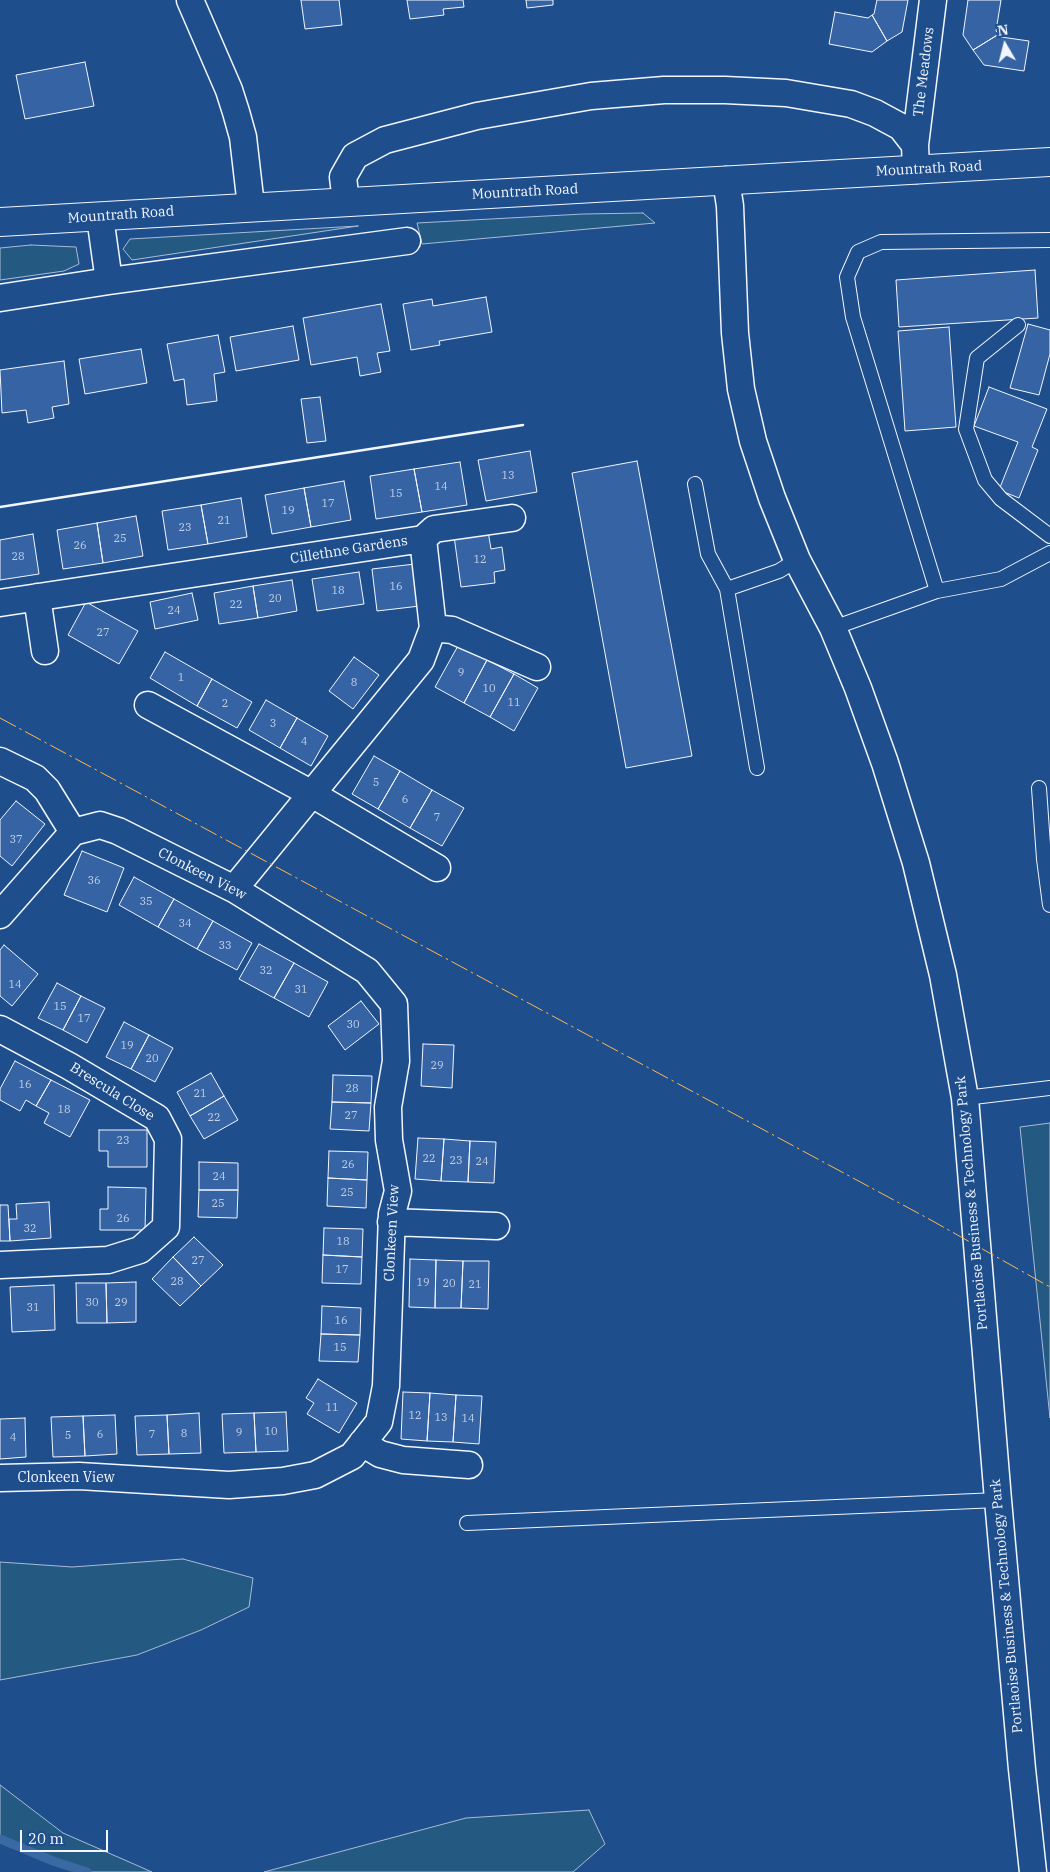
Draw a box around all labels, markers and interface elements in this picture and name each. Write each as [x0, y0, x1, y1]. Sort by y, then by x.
north arrow [980, 20, 1030, 70]
text: N [996, 20, 1010, 40]
street label: The Meadows [910, 26, 938, 118]
street label: Mountrath Road [875, 158, 983, 180]
street label: Mountrath Road [471, 181, 579, 203]
street label: Mountrath Road [67, 203, 175, 227]
house number: 13 [501, 469, 515, 483]
house number: 14 [434, 480, 448, 494]
house number: 15 [389, 487, 403, 501]
house number: 17 [321, 497, 335, 511]
house number: 19 [281, 504, 295, 518]
house number: 21 [217, 514, 231, 528]
house number: 23 [178, 521, 192, 535]
house number: 25 [113, 532, 127, 546]
street label: Cillethne Gardens [289, 532, 409, 568]
house number: 26 [73, 539, 87, 553]
house number: 28 [11, 550, 25, 564]
house number: 12 [473, 553, 487, 567]
house number: 16 [389, 580, 403, 594]
house number: 18 [331, 584, 345, 598]
house number: 20 [268, 592, 282, 606]
house number: 22 [229, 598, 243, 612]
house number: 24 [167, 604, 181, 618]
house number: 27 [96, 626, 110, 640]
house number: 9 [458, 666, 464, 680]
house number: 1 [178, 671, 184, 685]
house number: 8 [351, 676, 357, 690]
house number: 10 [482, 682, 496, 696]
house number: 11 [507, 696, 521, 710]
house number: 2 [222, 697, 228, 711]
house number: 3 [270, 717, 276, 731]
house number: 4 [301, 735, 307, 749]
house number: 5 [373, 776, 379, 790]
house number: 6 [402, 793, 408, 807]
house number: 7 [434, 811, 440, 825]
house number: 37 [9, 833, 23, 847]
street label: Clonkeen View [155, 844, 249, 904]
house number: 36 [87, 874, 101, 888]
house number: 35 [139, 895, 153, 909]
house number: 34 [178, 917, 192, 931]
house number: 33 [218, 939, 232, 953]
house number: 32 [259, 964, 273, 978]
house number: 14 [8, 978, 22, 992]
house number: 31 [294, 983, 308, 997]
house number: 15 [53, 1000, 67, 1014]
house number: 17 [77, 1012, 91, 1026]
house number: 30 [346, 1018, 360, 1032]
house number: 19 [120, 1039, 134, 1053]
house number: 20 [145, 1052, 159, 1066]
street label: Brescula Close [67, 1059, 157, 1125]
house number: 29 [430, 1059, 444, 1073]
street label: Portlaoise Business & Technology Park [953, 1075, 991, 1331]
house number: 16 [18, 1078, 32, 1092]
house number: 28 [345, 1082, 359, 1096]
house number: 21 [193, 1087, 207, 1101]
house number: 18 [57, 1103, 71, 1117]
house number: 27 [344, 1109, 358, 1123]
house number: 22 [207, 1111, 221, 1125]
house number: 23 [116, 1134, 130, 1148]
house number: 22 [422, 1152, 436, 1166]
house number: 23 [449, 1154, 463, 1168]
house number: 24 [475, 1155, 489, 1169]
house number: 26 [341, 1158, 355, 1172]
house number: 24 [212, 1170, 226, 1184]
street label: Clonkeen View [381, 1184, 403, 1282]
house number: 25 [340, 1186, 354, 1200]
house number: 25 [211, 1197, 225, 1211]
house number: 26 [116, 1212, 130, 1226]
house number: 32 [23, 1222, 37, 1236]
house number: 18 [336, 1235, 350, 1249]
house number: 27 [191, 1254, 205, 1268]
house number: 17 [335, 1263, 349, 1277]
house number: 28 [170, 1275, 184, 1289]
house number: 19 [416, 1276, 430, 1290]
house number: 20 [442, 1277, 456, 1291]
house number: 21 [468, 1278, 482, 1292]
house number: 30 [85, 1296, 99, 1310]
house number: 29 [114, 1296, 128, 1310]
house number: 31 [26, 1301, 40, 1315]
house number: 16 [334, 1314, 348, 1328]
house number: 15 [333, 1341, 347, 1355]
house number: 11 [325, 1401, 339, 1415]
house number: 12 [408, 1409, 422, 1423]
house number: 13 [434, 1411, 448, 1425]
house number: 14 [461, 1412, 475, 1426]
house number: 10 [264, 1425, 278, 1439]
house number: 9 [236, 1426, 242, 1440]
house number: 8 [181, 1427, 187, 1441]
house number: 6 [97, 1428, 103, 1442]
house number: 7 [149, 1428, 155, 1442]
house number: 5 [65, 1429, 71, 1443]
house number: 4 [10, 1431, 16, 1445]
street label: Clonkeen View [17, 1470, 115, 1486]
street label: Portlaoise Business & Technology Park [988, 1478, 1026, 1734]
scale bar [22, 1820, 110, 1852]
text: 20 m [28, 1829, 64, 1848]

